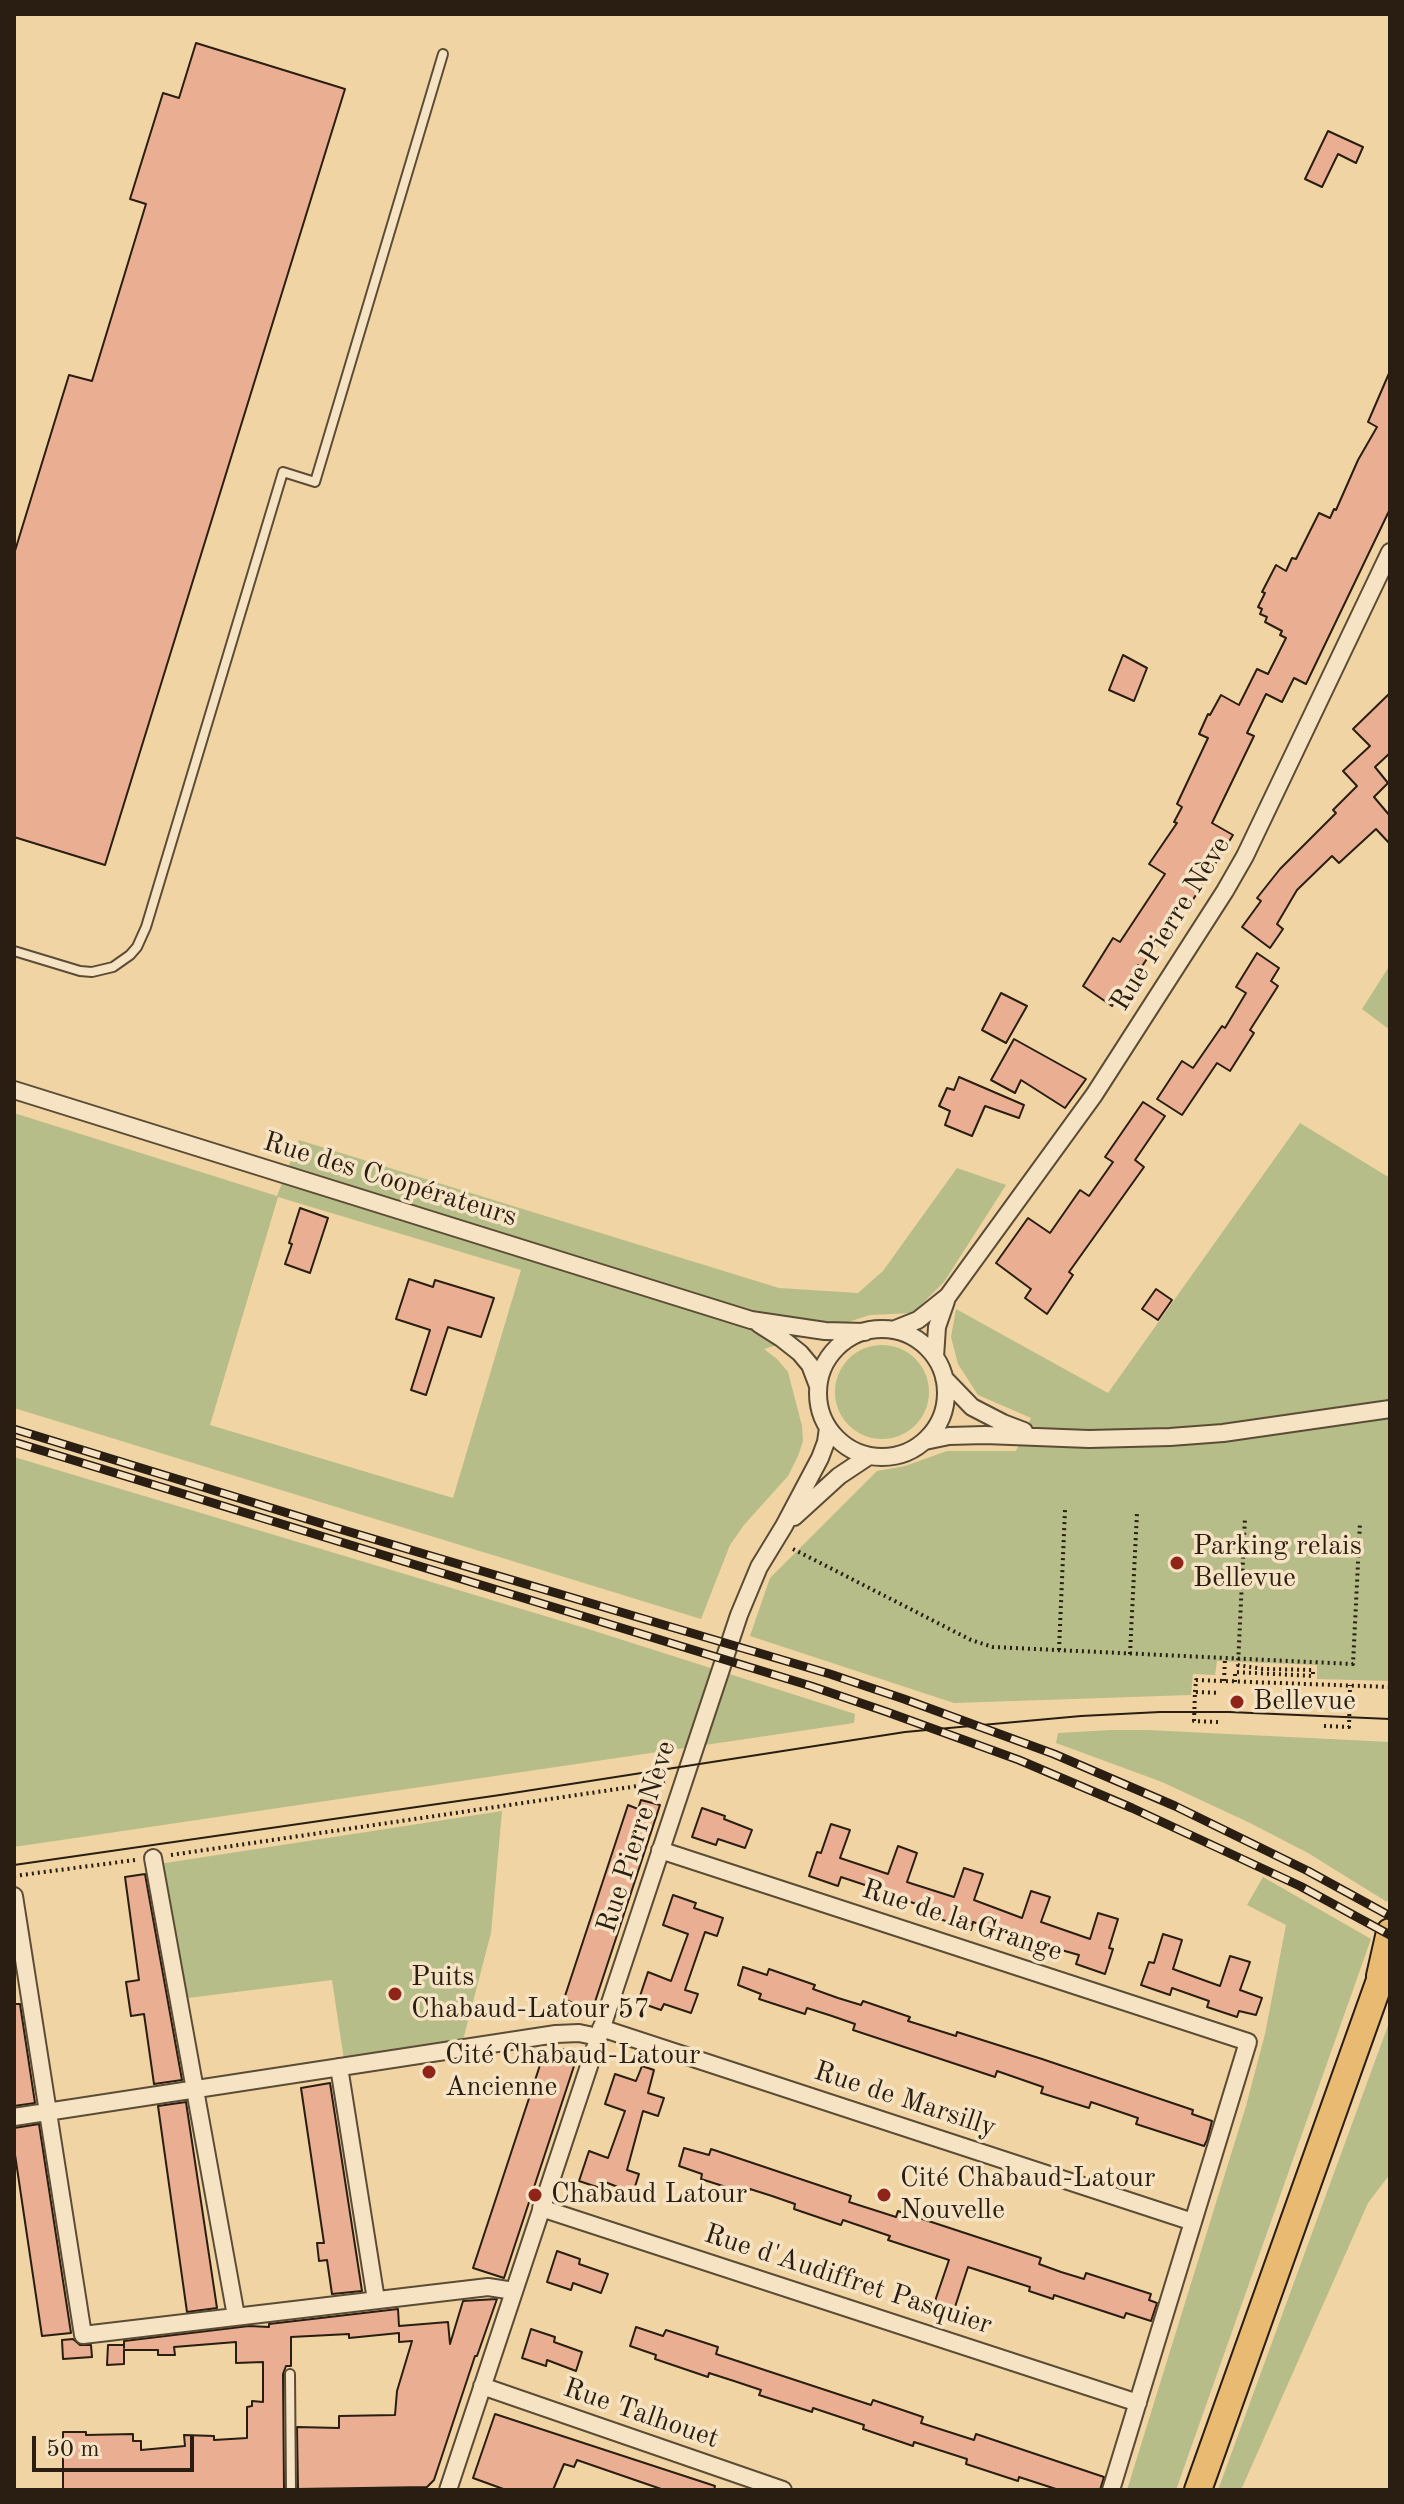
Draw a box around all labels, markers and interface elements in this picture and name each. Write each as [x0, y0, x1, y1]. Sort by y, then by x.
street label: Rue Pierre Nève [1104, 830, 1238, 1018]
street label: Rue des Coopérateurs [259, 1125, 521, 1235]
place label: Parking relais Bellevue [1193, 1530, 1362, 1596]
marker: Parking relais Bellevue [1168, 1554, 1186, 1572]
place label: Bellevue [1253, 1685, 1356, 1719]
marker: Bellevue [1228, 1693, 1246, 1711]
street label: Rue Pierre Nève [590, 1737, 684, 1937]
street label: Rue de la Grange [857, 1873, 1067, 1969]
place label: Puits Chabaud-Latour 57 [411, 1961, 650, 2027]
marker: Puits Chabaud-Latour 57 [386, 1985, 404, 2003]
place label: Cité Chabaud-Latour Ancienne [445, 2039, 700, 2105]
street label: Rue de Marsilly [810, 2055, 1000, 2145]
marker: Cité Chabaud-Latour Ancienne [420, 2063, 438, 2081]
place label: Cité Chabaud-Latour Nouvelle [900, 2162, 1155, 2228]
place label: Chabaud Latour [551, 2178, 747, 2212]
marker: Chabaud Latour [526, 2186, 544, 2204]
marker: Cité Chabaud-Latour Nouvelle [875, 2186, 893, 2204]
street label: Rue d'Audiffret Pasquier [700, 2218, 996, 2342]
street label: Rue Talhouet [559, 2372, 723, 2456]
scale bar [36, 2420, 198, 2470]
text: 50 m [46, 2438, 100, 2462]

